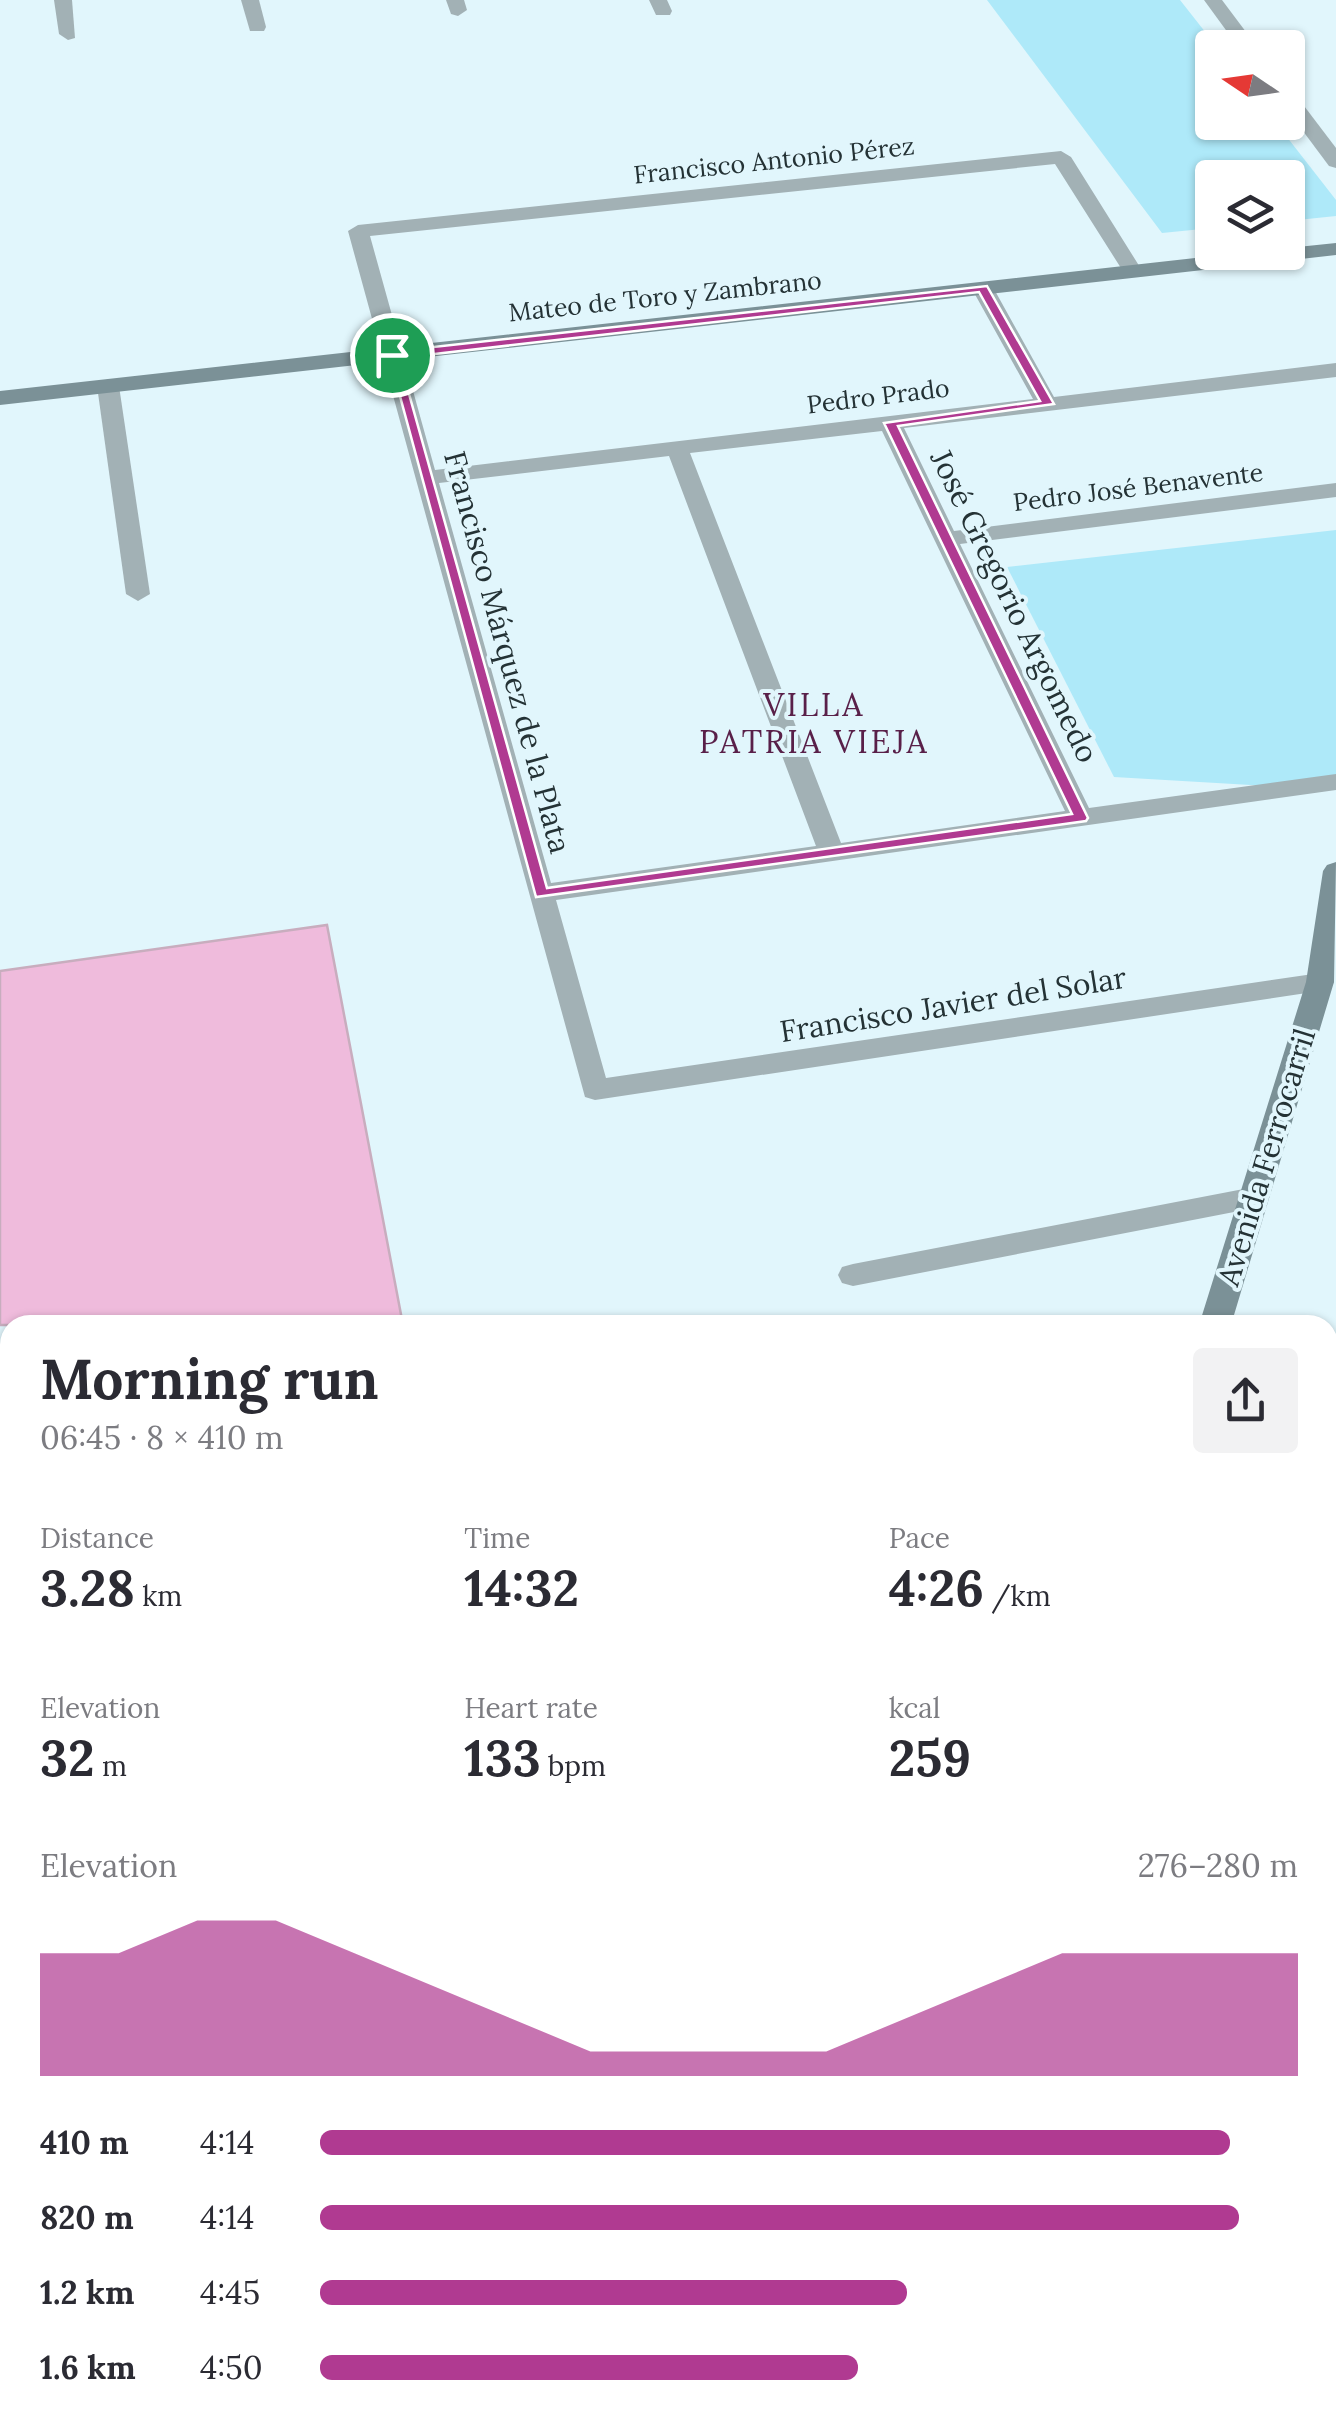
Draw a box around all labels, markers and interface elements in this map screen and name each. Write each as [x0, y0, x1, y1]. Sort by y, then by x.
north arrow [1195, 30, 1305, 140]
map controls [1195, 30, 1305, 270]
street label: Francisco Antonio Pérez [632, 129, 916, 191]
button: layers [1195, 160, 1305, 270]
street label: Mateo de Toro y Zambrano [507, 264, 823, 328]
pin [350, 313, 435, 398]
icon: arrive [365, 328, 420, 383]
street label: Pedro Prado [805, 371, 951, 421]
street label: José Gregorio Argomedo [921, 442, 1107, 769]
street label: Francisco Márquez de la Plata [436, 447, 580, 857]
street label: Pedro José Benavente [1011, 456, 1265, 518]
district label: VILLA PATRIA VIEJA [699, 684, 929, 762]
street label: Francisco Javier del Solar [777, 958, 1129, 1050]
street label: Avenida Ferrocarril [1209, 1024, 1323, 1291]
text: Morning run [40, 1344, 378, 1414]
button: share [1193, 1348, 1298, 1453]
text: 06:45 · 8 × 410 m [40, 1417, 284, 1458]
text: Distance [40, 1520, 154, 1556]
text: Time [464, 1520, 530, 1556]
text: Pace [889, 1520, 950, 1556]
text: 3.28 [40, 1556, 135, 1620]
text: 14:32 [464, 1556, 579, 1620]
text: 4:26 [889, 1556, 984, 1620]
text: km [135, 1578, 182, 1614]
text: /km [984, 1578, 1051, 1614]
text: Elevation [40, 1690, 160, 1726]
text: Heart rate [464, 1690, 598, 1726]
text: kcal [889, 1690, 940, 1726]
text: 32 [40, 1726, 95, 1790]
text: 133 [464, 1726, 541, 1790]
text: 259 [889, 1726, 971, 1790]
text: m [95, 1748, 127, 1784]
text: bpm [541, 1748, 606, 1784]
text: Elevation [40, 1845, 177, 1886]
text: 276–280 m [1138, 1845, 1298, 1886]
text: 410 m [40, 2122, 129, 2163]
text: 4:14 [200, 2122, 254, 2163]
text: 820 m [40, 2197, 134, 2238]
text: 4:14 [200, 2197, 254, 2238]
text: 1.2 km [40, 2272, 134, 2313]
text: 4:45 [200, 2272, 260, 2313]
text: 1.6 km [40, 2347, 136, 2388]
text: 4:50 [200, 2347, 263, 2388]

